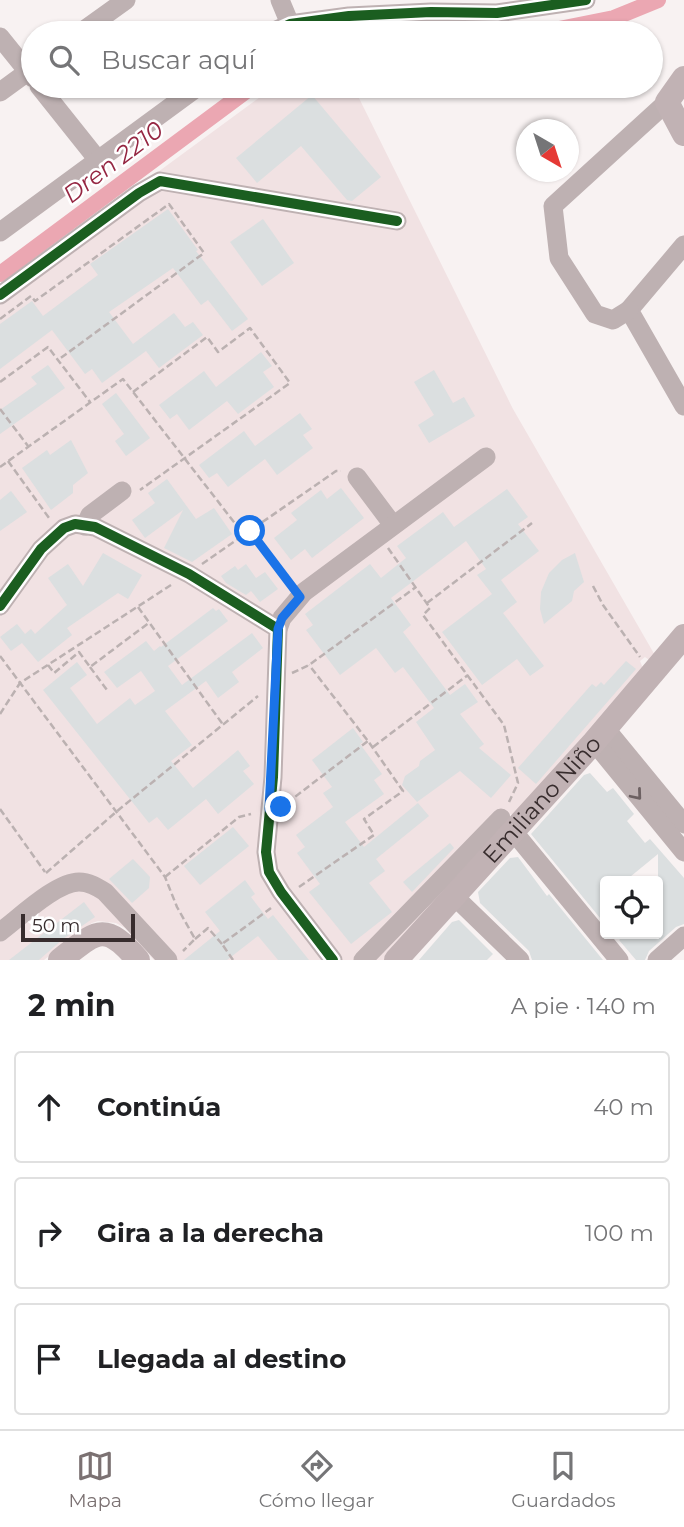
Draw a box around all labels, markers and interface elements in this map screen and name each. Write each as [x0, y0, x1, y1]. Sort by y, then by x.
search box [21, 21, 663, 98]
icon: search [45, 41, 83, 79]
text: Buscar aquí [101, 44, 255, 76]
water label: Dren 2210 [57, 115, 169, 209]
north arrow [516, 119, 579, 182]
route start [234, 515, 265, 546]
street label: Emiliano Niño [477, 730, 607, 869]
one-way arrow [629, 787, 641, 800]
route end [265, 791, 296, 822]
map controls [600, 876, 663, 939]
button: locate [600, 876, 663, 939]
scale bar [21, 911, 135, 943]
text: 50 m [32, 914, 80, 937]
text: 2 min [28, 987, 115, 1024]
text: A pie · 140 m [511, 992, 656, 1020]
icon: ahead [30, 1088, 68, 1126]
text: Continúa [97, 1091, 221, 1123]
text: 40 m [593, 1093, 654, 1121]
icon: right [30, 1214, 68, 1252]
text: Gira a la derecha [97, 1217, 324, 1249]
text: 100 m [585, 1219, 654, 1247]
icon: arrive [30, 1340, 68, 1378]
text: Llegada al destino [97, 1343, 346, 1375]
tab: Mapa [68, 1447, 122, 1512]
tab: Cómo llegar [259, 1447, 374, 1512]
tab: Guardados [511, 1447, 616, 1512]

